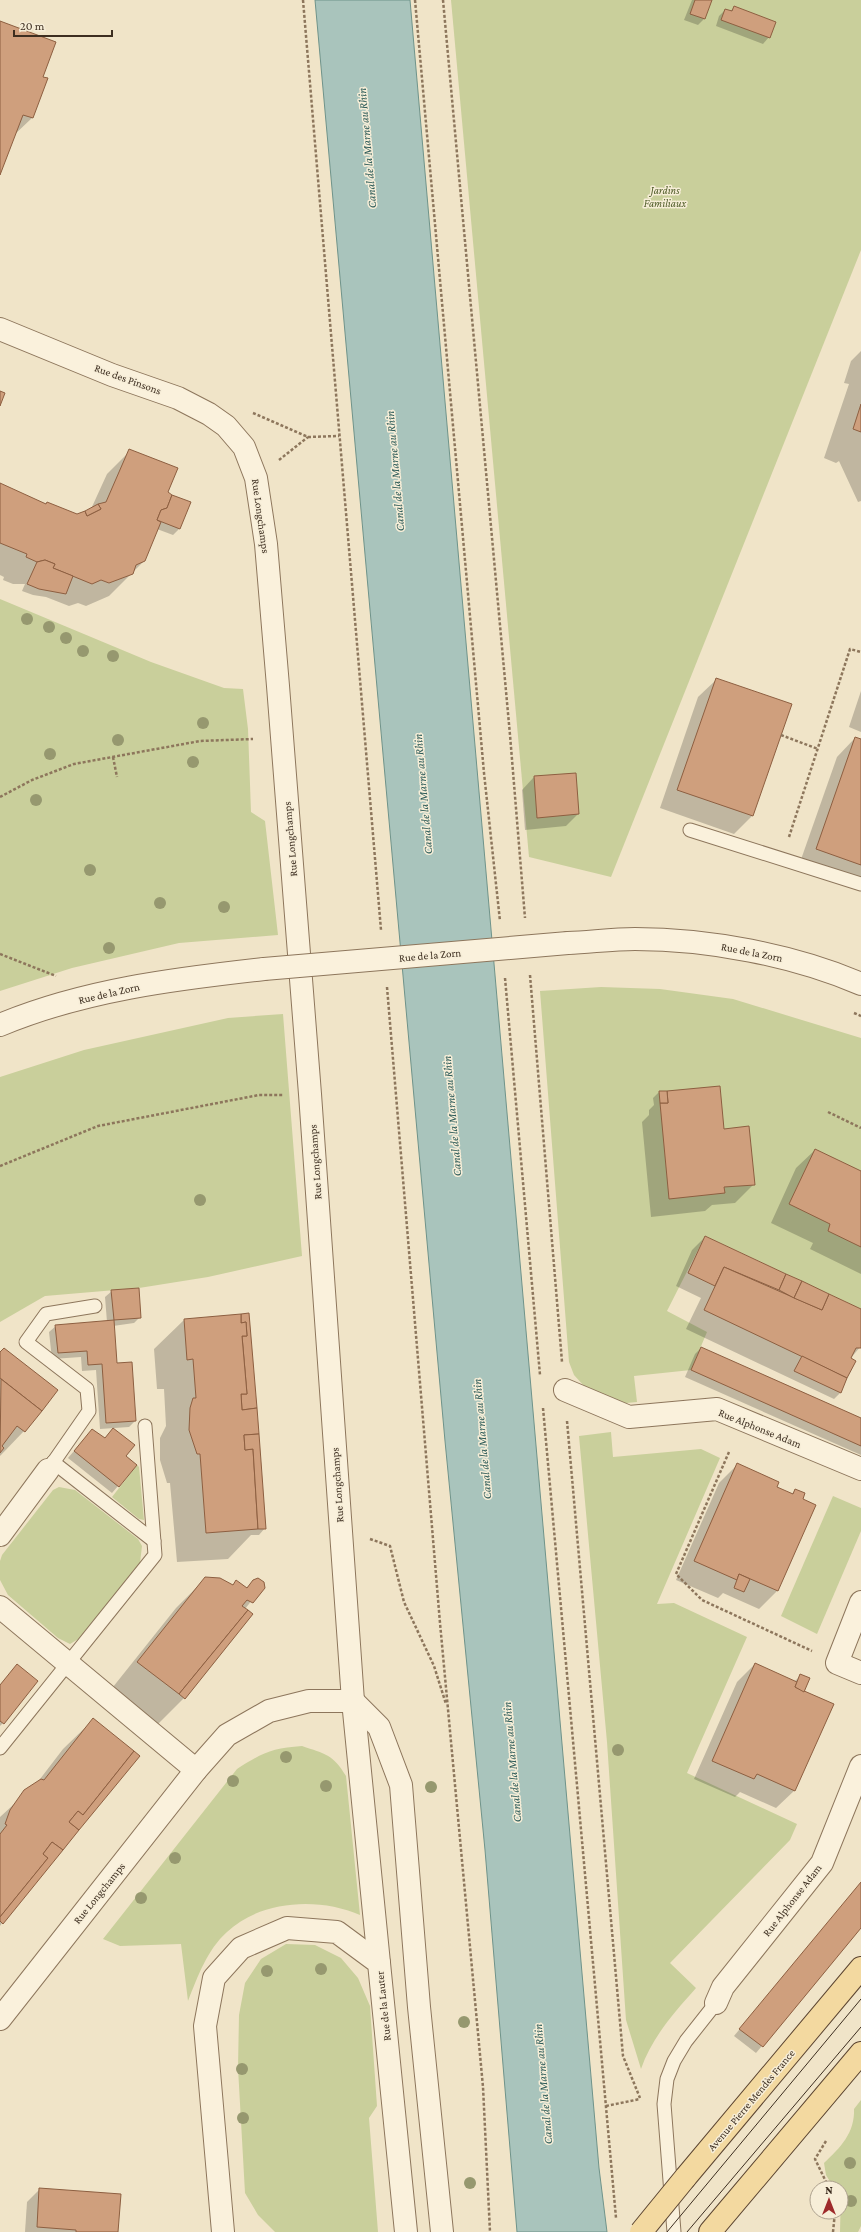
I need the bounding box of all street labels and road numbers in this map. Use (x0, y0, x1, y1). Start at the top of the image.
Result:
street label: Rue des Pinsons (93, 361, 163, 397)
street label: Rue Longchamps (249, 478, 272, 554)
street label: Rue Longchamps (281, 801, 300, 877)
street label: Rue de la Zorn (720, 940, 784, 964)
street label: Rue de la Zorn (398, 946, 462, 964)
street label: Rue de la Zorn (77, 980, 141, 1006)
street label: Rue Longchamps (306, 1124, 325, 1200)
street label: Rue Alphonse Adam (717, 1406, 803, 1451)
street label: Rue Longchamps (328, 1447, 347, 1523)
street label: Rue Longchamps (71, 1860, 128, 1927)
street label: Rue Alphonse Adam (760, 1861, 825, 1939)
street label: Rue de la Lauter (373, 1970, 393, 2042)
street label: Avenue Pierre Mendès France (705, 2047, 797, 2153)

